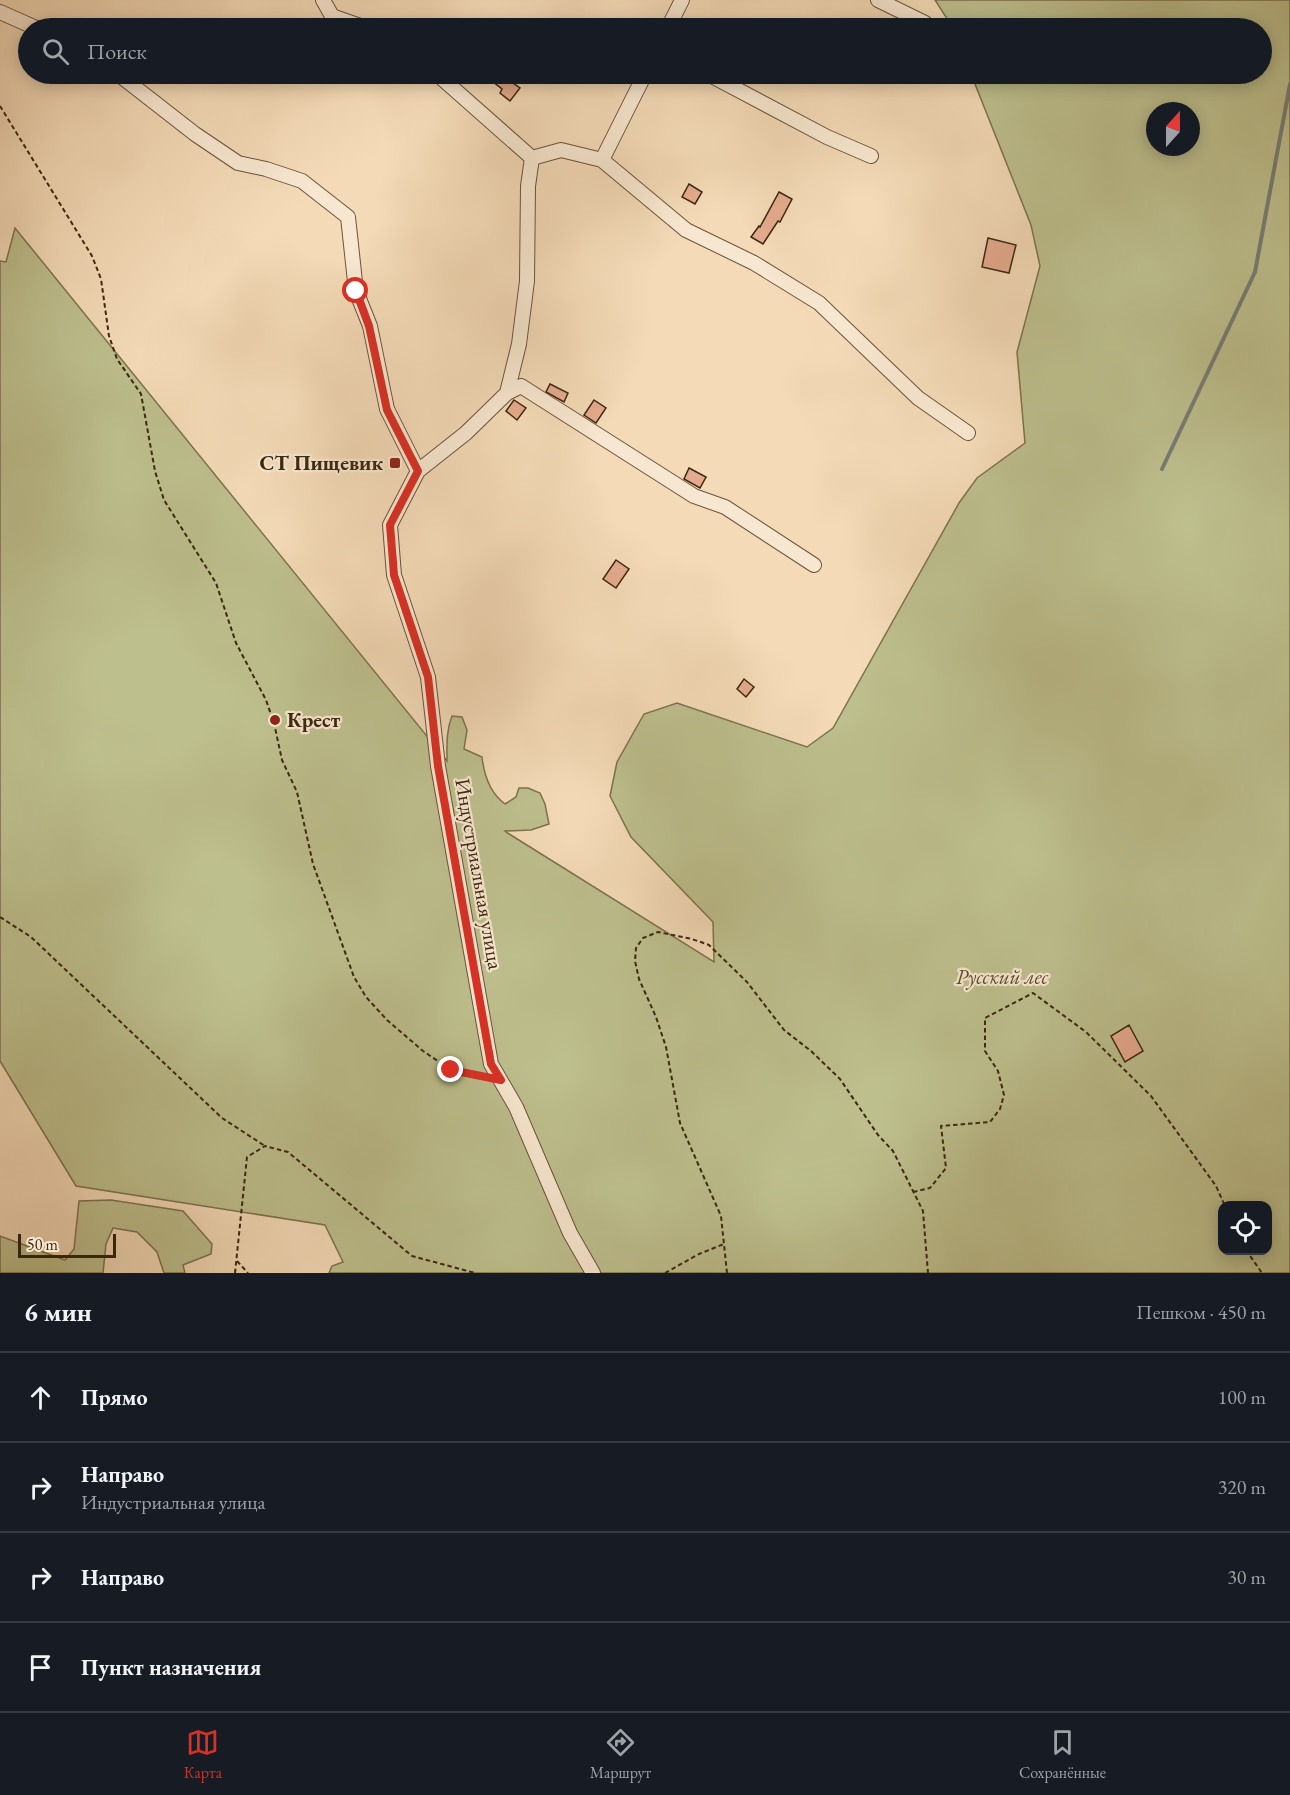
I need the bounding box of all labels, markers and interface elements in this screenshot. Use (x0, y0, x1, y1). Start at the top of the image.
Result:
search box (18, 18, 1272, 84)
icon: search (39, 35, 72, 68)
text: Поиск (87, 37, 147, 66)
north arrow (1146, 102, 1200, 156)
route start (342, 277, 368, 303)
place label: СТ Пищевик (259, 449, 383, 476)
marker: СТ Пищевик (388, 456, 402, 470)
place label: Крест (287, 706, 341, 733)
marker: Крест (268, 713, 282, 727)
street label: Индустриальная улица (449, 776, 510, 972)
park label: Русский лес (956, 963, 1049, 990)
route end (437, 1056, 463, 1082)
map controls (1218, 1201, 1272, 1255)
button: locate (1218, 1201, 1272, 1255)
scale bar (18, 1231, 116, 1258)
text: 50 m (27, 1234, 58, 1255)
text: 6 мин (24, 1295, 92, 1329)
text: Пешком · 450 m (1136, 1299, 1266, 1325)
icon: ahead (24, 1381, 57, 1414)
text: Прямо (81, 1383, 148, 1412)
text: 100 m (1218, 1384, 1266, 1410)
text: Направо (81, 1460, 164, 1489)
icon: right (24, 1471, 57, 1504)
text: 320 m (1218, 1474, 1266, 1500)
text: Индустриальная улица (81, 1489, 266, 1515)
icon: right (24, 1561, 57, 1594)
text: Направо (81, 1563, 164, 1592)
text: 30 m (1227, 1564, 1266, 1590)
icon: arrive (24, 1651, 57, 1684)
text: Пункт назначения (81, 1653, 261, 1682)
tab: Карта (184, 1726, 222, 1783)
tab: Маршрут (590, 1726, 651, 1783)
tab: Сохранённые (1019, 1726, 1106, 1783)

